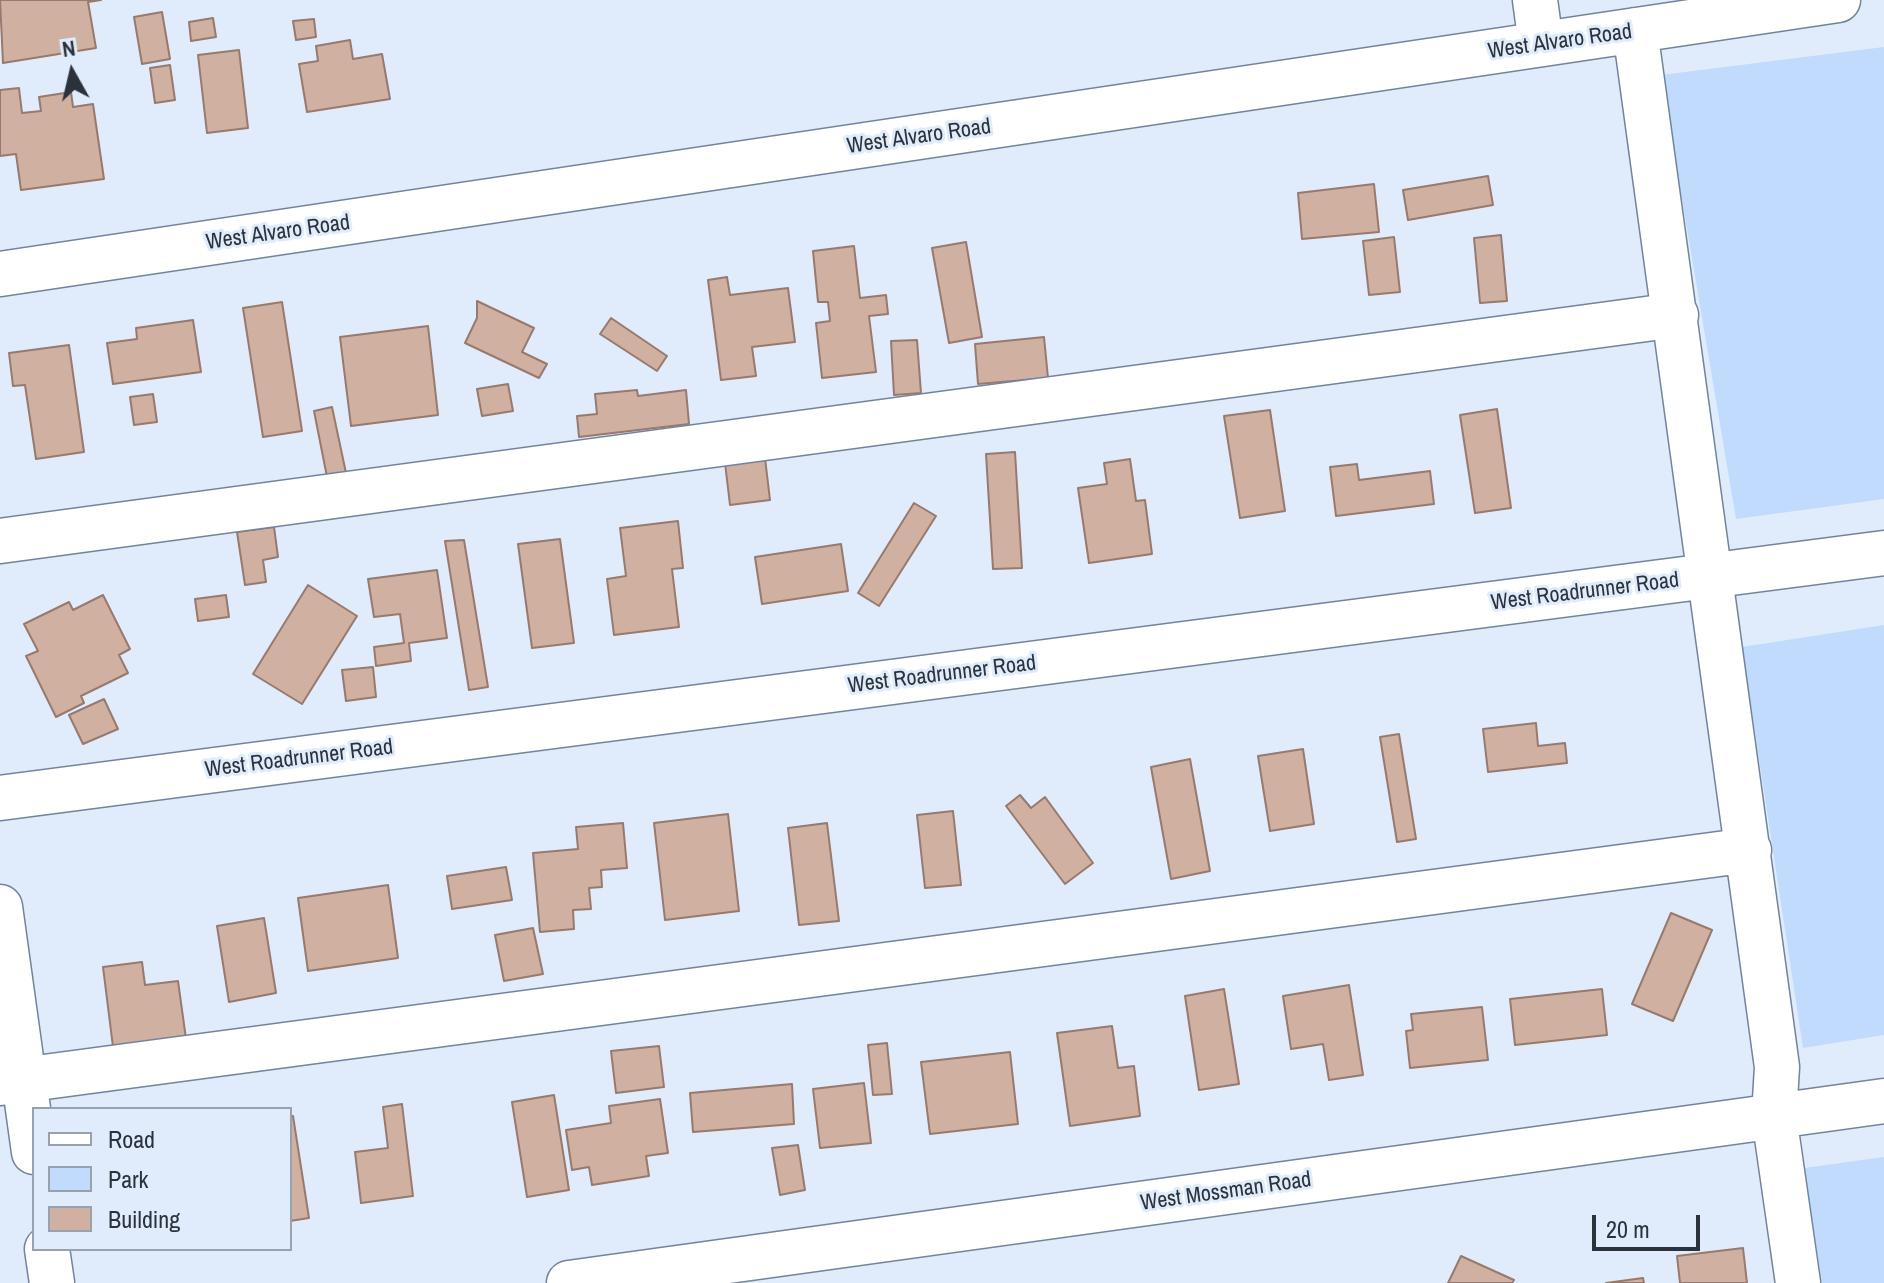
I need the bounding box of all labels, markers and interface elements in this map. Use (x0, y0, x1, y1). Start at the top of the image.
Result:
street label: West Alvaro Road (1486, 19, 1634, 65)
north arrow (32, 32, 112, 112)
text: N (60, 32, 77, 64)
street label: West Alvaro Road (845, 114, 993, 160)
street label: West Alvaro Road (204, 210, 352, 256)
street label: West Roadrunner Road (1489, 567, 1681, 617)
street label: West Roadrunner Road (846, 650, 1038, 700)
street label: West Roadrunner Road (203, 734, 395, 784)
legend (32, 1107, 292, 1251)
text: Road (108, 1123, 155, 1155)
text: Park (108, 1163, 148, 1195)
street label: West Mossman Road (1139, 1167, 1313, 1217)
scale bar (1596, 1199, 1704, 1249)
text: Building (108, 1203, 180, 1235)
text: 20 m (1606, 1213, 1650, 1245)

